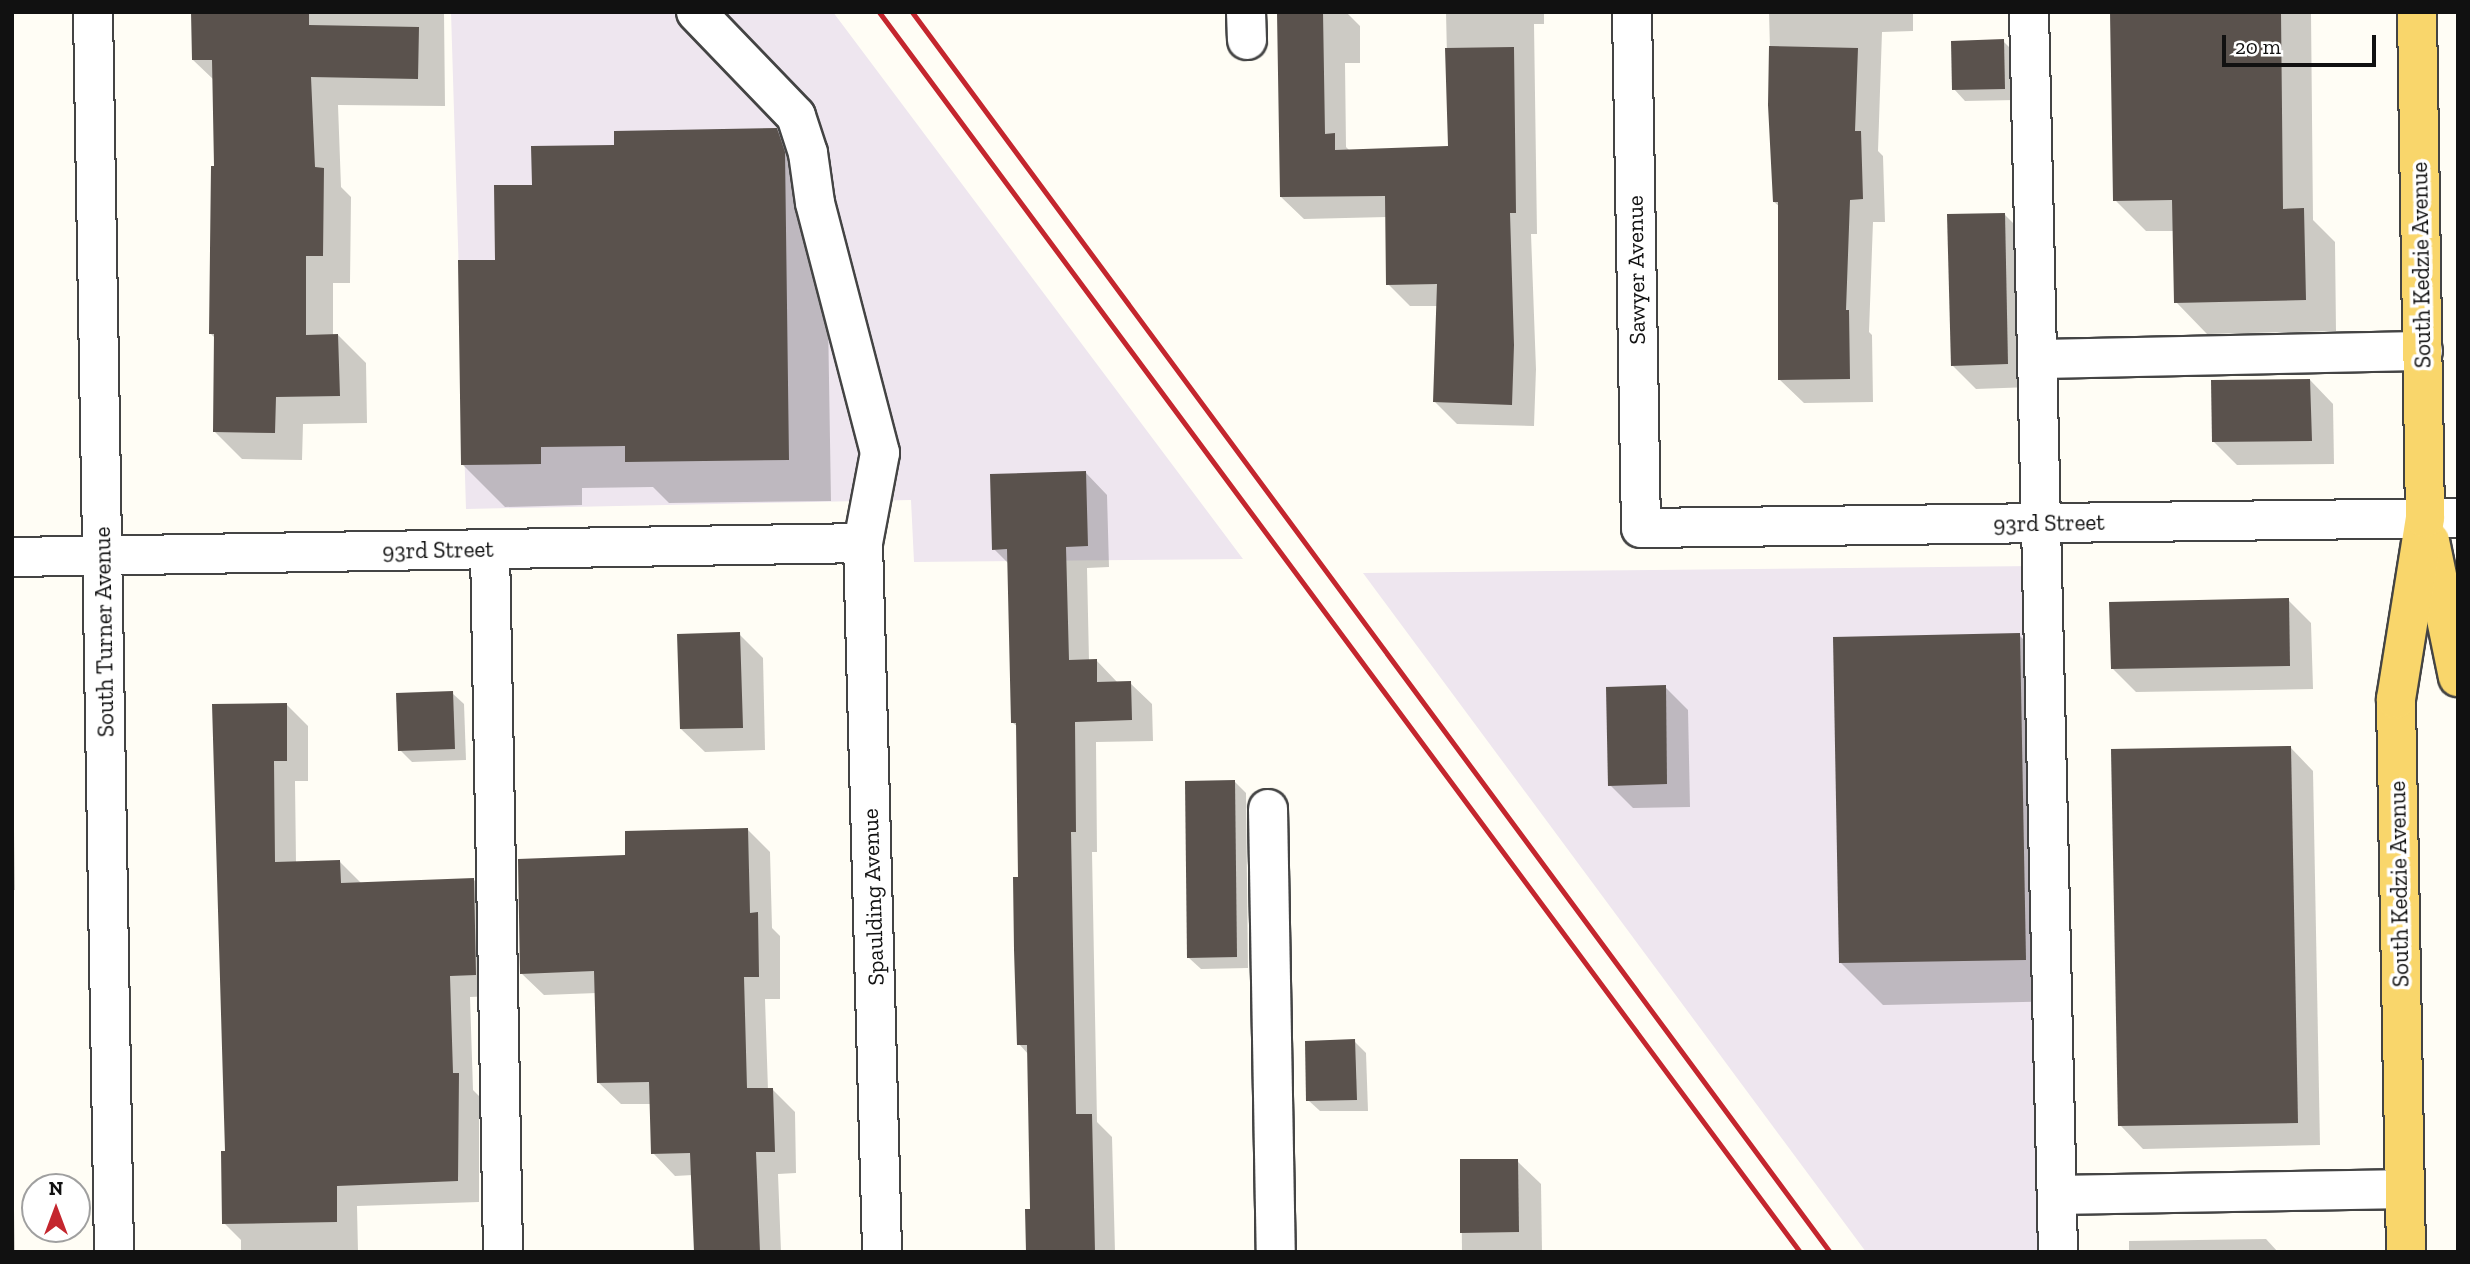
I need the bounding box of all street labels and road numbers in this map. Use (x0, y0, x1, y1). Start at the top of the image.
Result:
street label: South Kedzie Avenue (2405, 161, 2437, 369)
street label: Sawyer Avenue (1621, 194, 1651, 346)
street label: 93rd Street (1993, 508, 2105, 538)
street label: South Turner Avenue (88, 526, 120, 738)
street label: 93rd Street (382, 535, 494, 565)
street label: South Kedzie Avenue (2383, 780, 2415, 988)
street label: Spaulding Avenue (856, 808, 890, 986)

